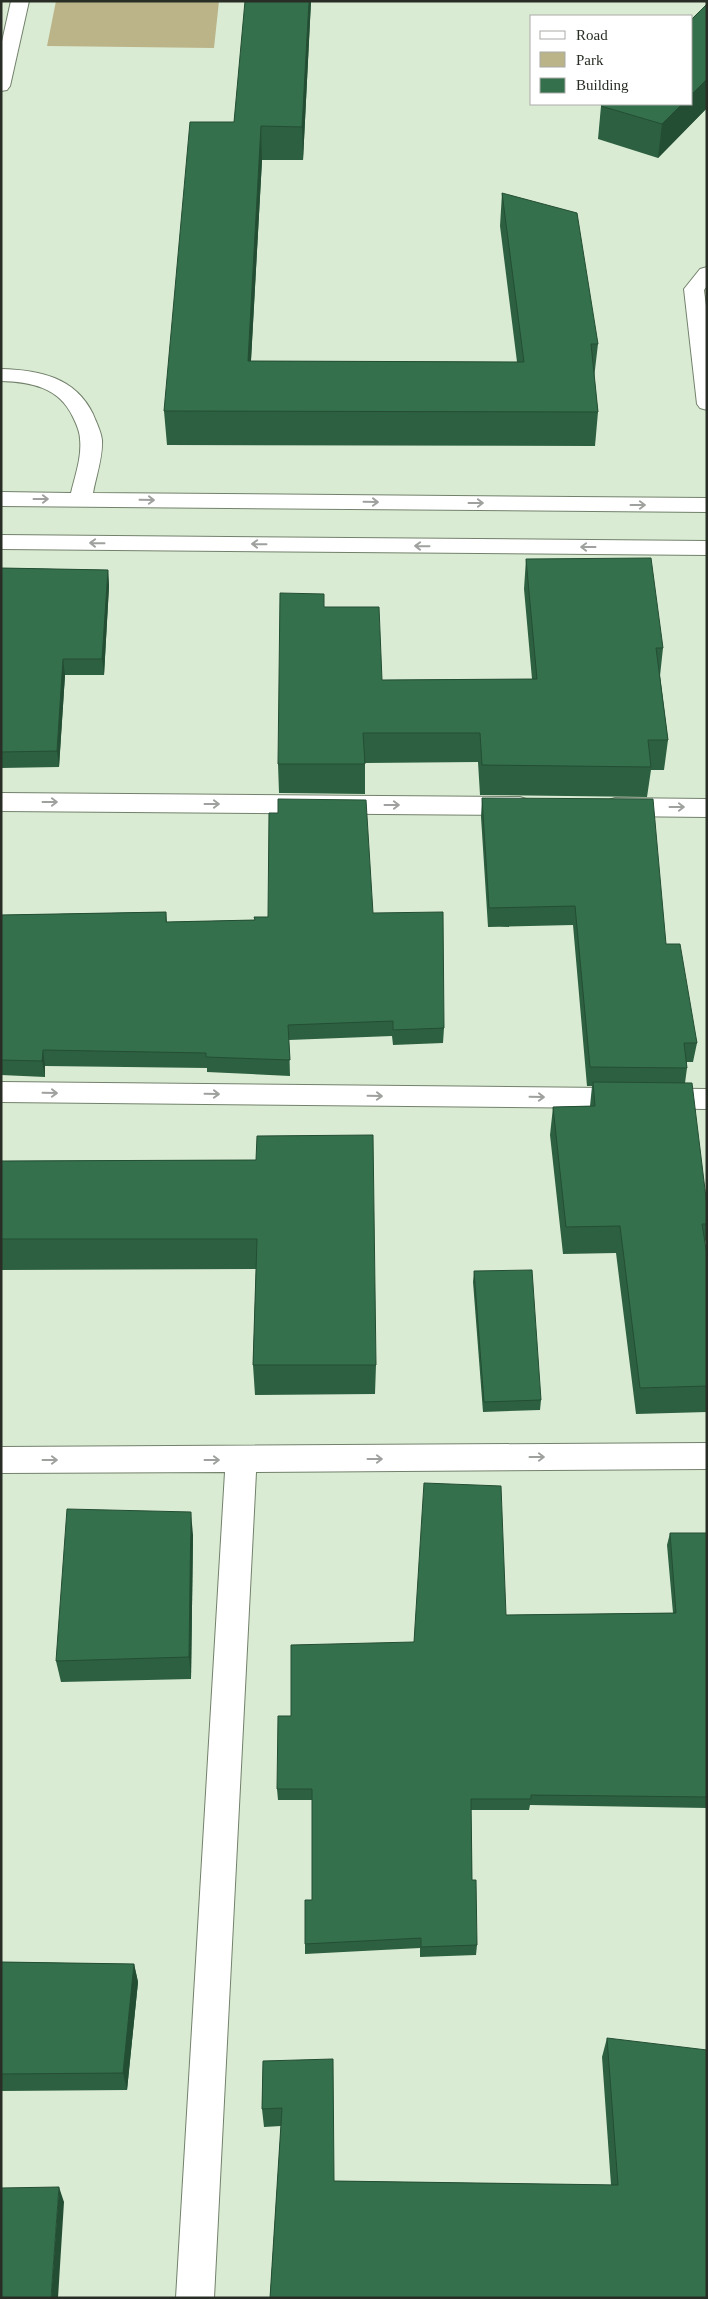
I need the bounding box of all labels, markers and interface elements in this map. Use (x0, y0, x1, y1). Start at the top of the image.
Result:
legend (530, 15, 693, 105)
text: Road (576, 27, 608, 43)
text: Park (576, 52, 604, 68)
text: Building (576, 77, 629, 93)
one-way arrow (32, 494, 49, 504)
one-way arrow (139, 495, 155, 505)
one-way arrow (362, 497, 379, 507)
one-way arrow (468, 498, 484, 508)
one-way arrow (630, 500, 646, 510)
one-way arrow (89, 538, 105, 548)
one-way arrow (251, 539, 268, 549)
one-way arrow (414, 541, 430, 551)
one-way arrow (580, 542, 596, 552)
one-way arrow (42, 797, 58, 807)
one-way arrow (204, 799, 220, 809)
one-way arrow (384, 800, 400, 810)
one-way arrow (669, 802, 685, 812)
one-way arrow (42, 1088, 58, 1098)
one-way arrow (204, 1089, 220, 1099)
one-way arrow (366, 1091, 383, 1101)
one-way arrow (529, 1093, 545, 1102)
one-way arrow (529, 1453, 545, 1462)
one-way arrow (366, 1454, 383, 1464)
one-way arrow (42, 1455, 58, 1465)
one-way arrow (204, 1455, 220, 1465)

